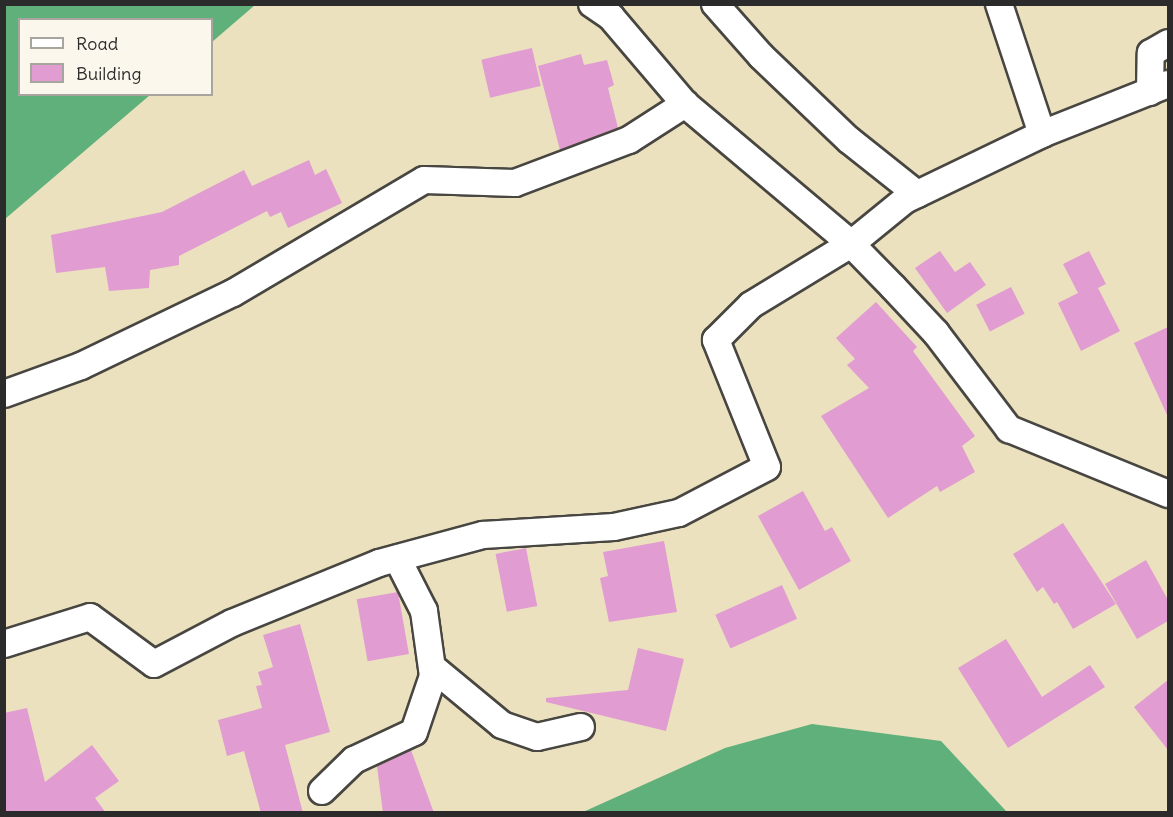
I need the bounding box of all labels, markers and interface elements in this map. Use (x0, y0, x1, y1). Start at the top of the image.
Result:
legend (18, 18, 213, 96)
text: Road (76, 32, 118, 55)
text: Building (76, 62, 141, 85)

